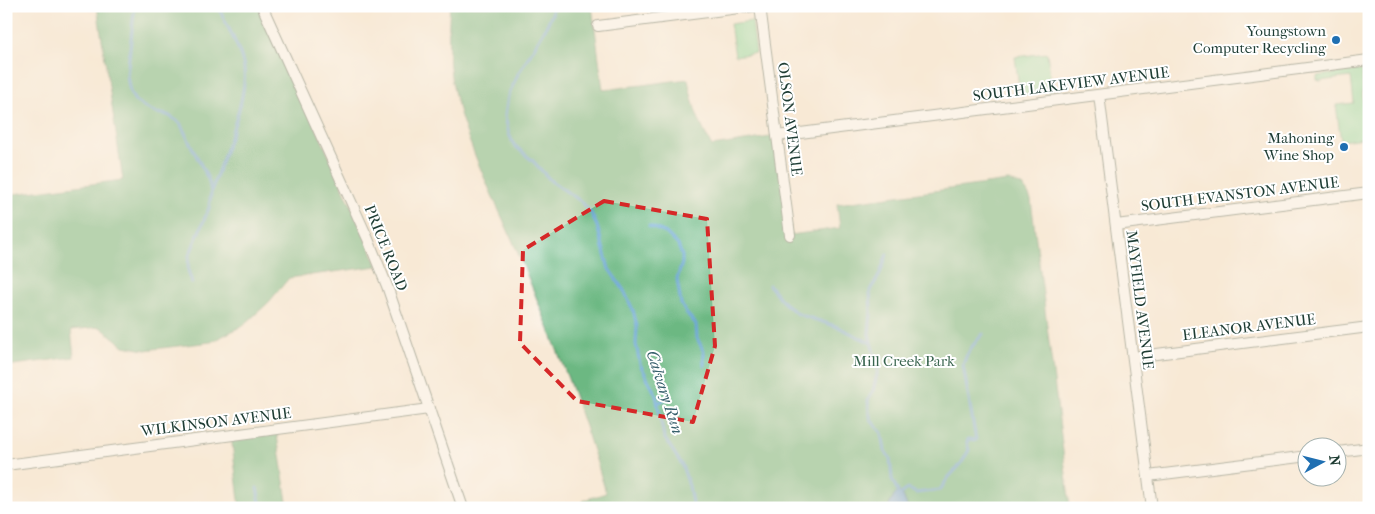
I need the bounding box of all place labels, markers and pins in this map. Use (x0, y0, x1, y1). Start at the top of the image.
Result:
place label: Youngstown Computer Recycling (1193, 22, 1327, 57)
marker: Youngstown Computer Recycling (1330, 34, 1342, 46)
place label: Mahoning Wine Shop (1263, 129, 1335, 164)
marker: Mahoning Wine Shop (1338, 141, 1350, 153)

